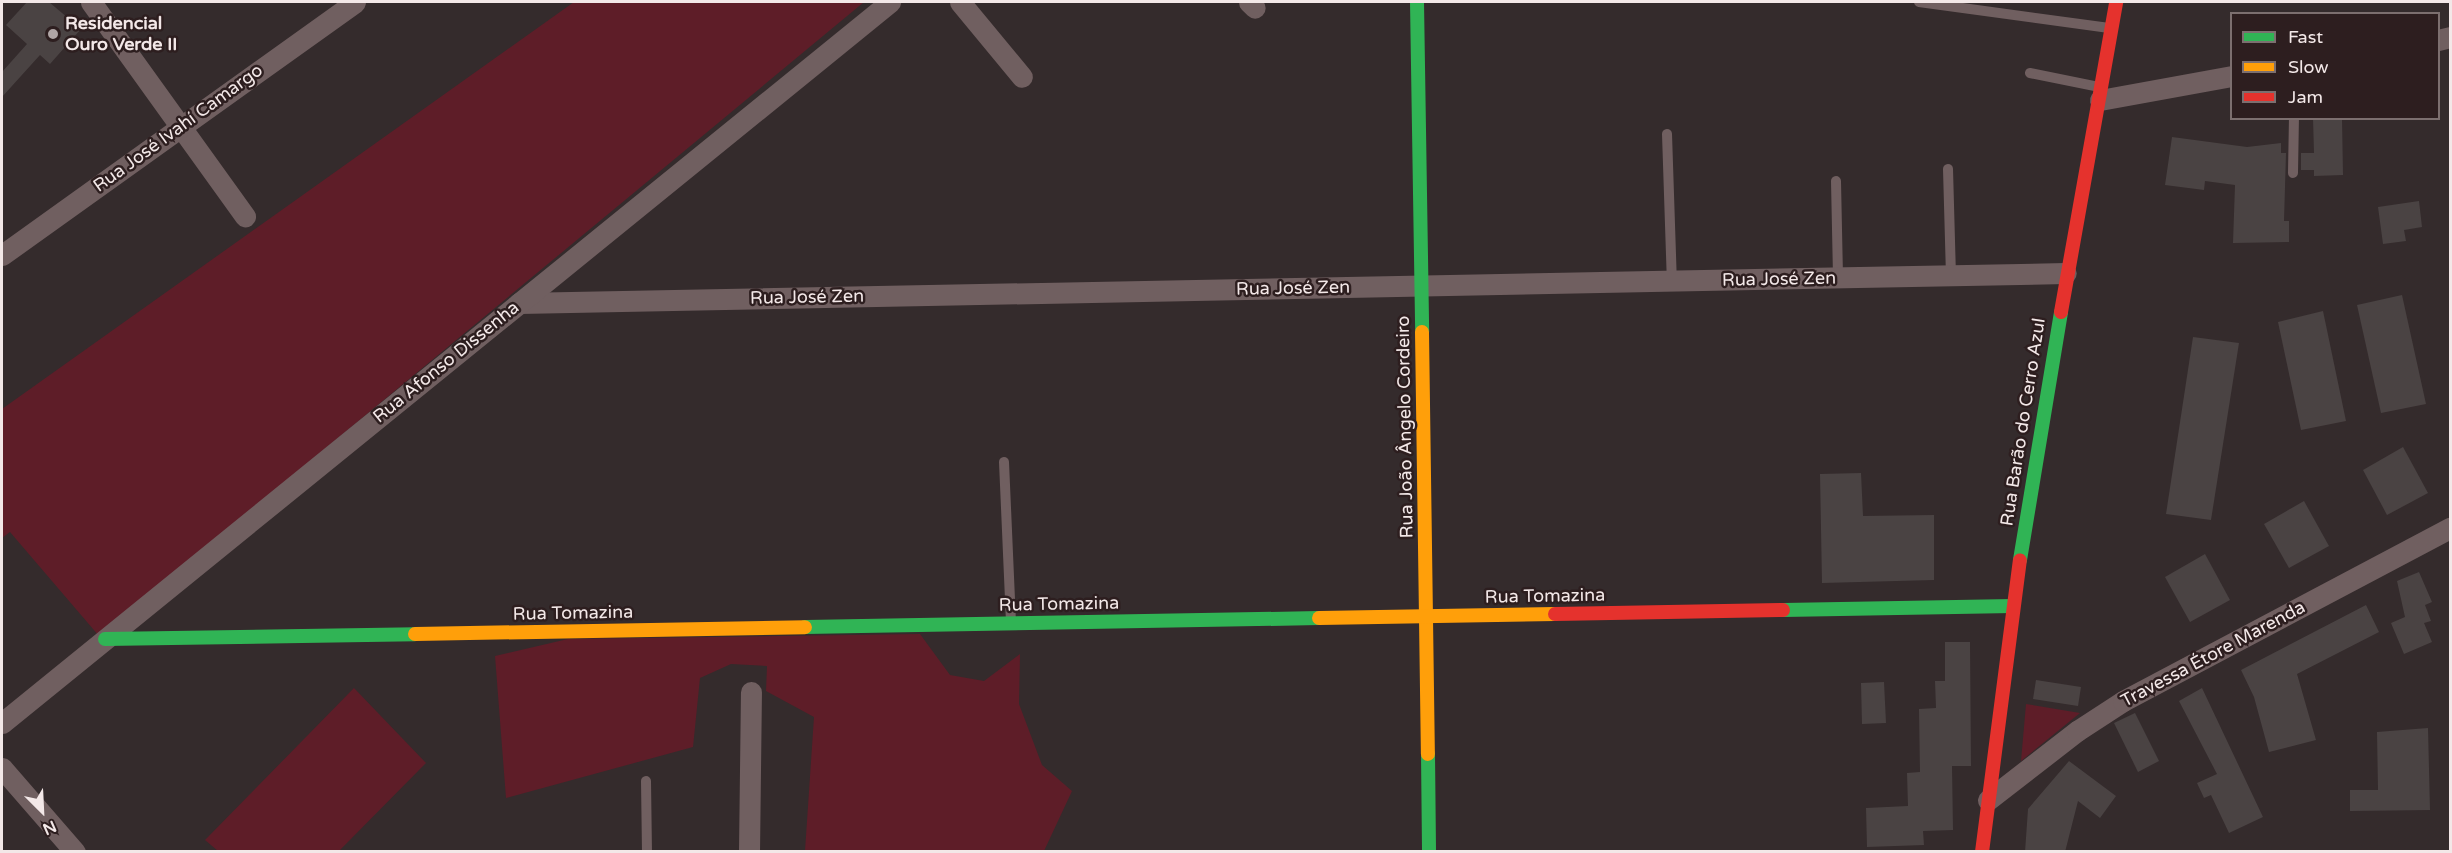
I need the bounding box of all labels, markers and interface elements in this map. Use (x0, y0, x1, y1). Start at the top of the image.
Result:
legend (2230, 12, 2440, 120)
place label: Residencial Ouro Verde II (65, 13, 177, 56)
text: Fast (2288, 26, 2323, 48)
marker: Residencial Ouro Verde II (46, 27, 60, 41)
text: Slow (2288, 56, 2329, 78)
street label: Rua José Ivahí Camargo (89, 59, 267, 197)
text: Jam (2288, 86, 2323, 108)
street label: Rua José Zen (1722, 267, 1836, 291)
street label: Rua José Zen (1236, 276, 1350, 300)
street label: Rua José Zen (750, 285, 864, 309)
street label: Rua Afonso Dissenha (369, 297, 523, 427)
street label: Rua João Ângelo Cordeiro (1392, 315, 1418, 539)
street label: Rua Barão do Cerro Azul (1996, 317, 2050, 527)
street label: Rua Tomazina (1485, 584, 1605, 608)
street label: Rua Tomazina (999, 592, 1119, 616)
street label: Travessa Étore Marenda (2117, 596, 2309, 712)
street label: Rua Tomazina (513, 601, 633, 625)
north arrow (12, 781, 72, 841)
text: N (39, 816, 59, 839)

